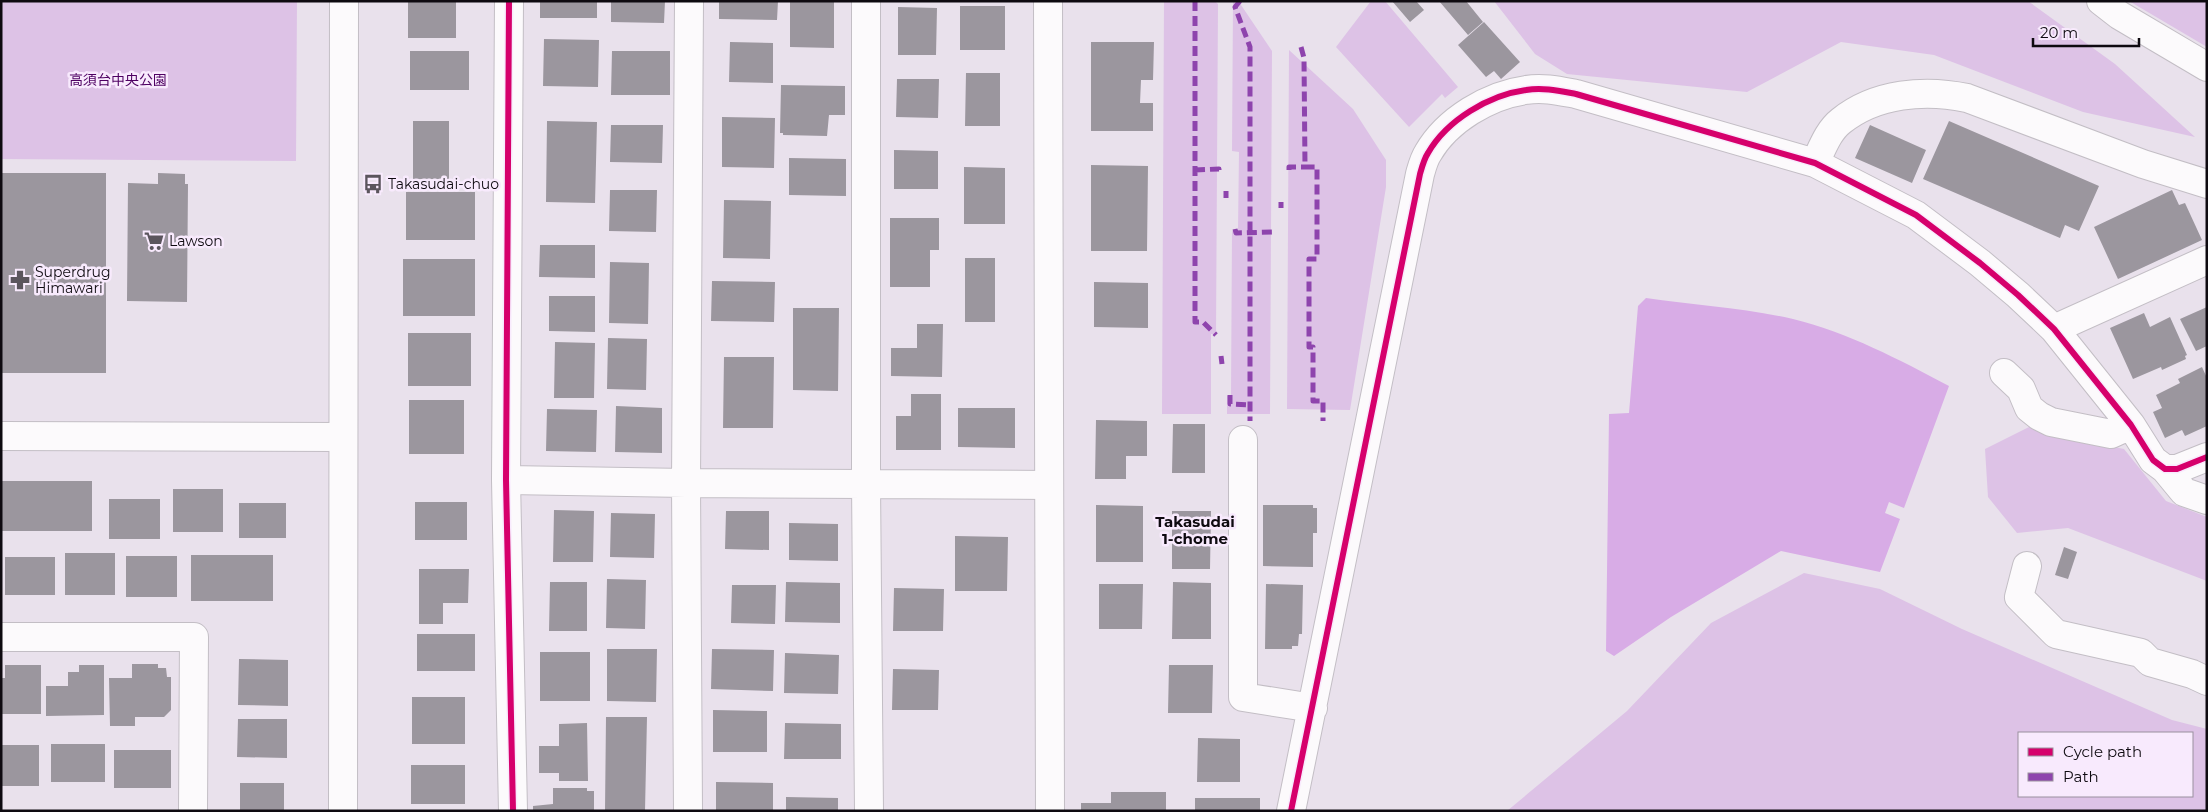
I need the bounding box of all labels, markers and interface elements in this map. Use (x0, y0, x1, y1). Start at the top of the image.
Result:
scale bar (2033, 15, 2139, 47)
text: 20 m (2040, 23, 2078, 42)
park label: 高須台中央公園 (69, 71, 167, 89)
bus stop icon: Takasudai-chuo (362, 173, 384, 195)
place label: Takasudai-chuo (388, 175, 499, 193)
supermarket icon: Lawson (143, 230, 165, 252)
place label: Lawson (169, 232, 223, 250)
place label: Superdrug Himawari (35, 263, 111, 297)
pharmacy icon: Superdrug Himawari (9, 269, 31, 291)
district label: Takasudai 1-chome (1155, 512, 1235, 548)
legend (2018, 732, 2193, 797)
text: Cycle path (2063, 742, 2142, 761)
text: Path (2063, 767, 2099, 786)

